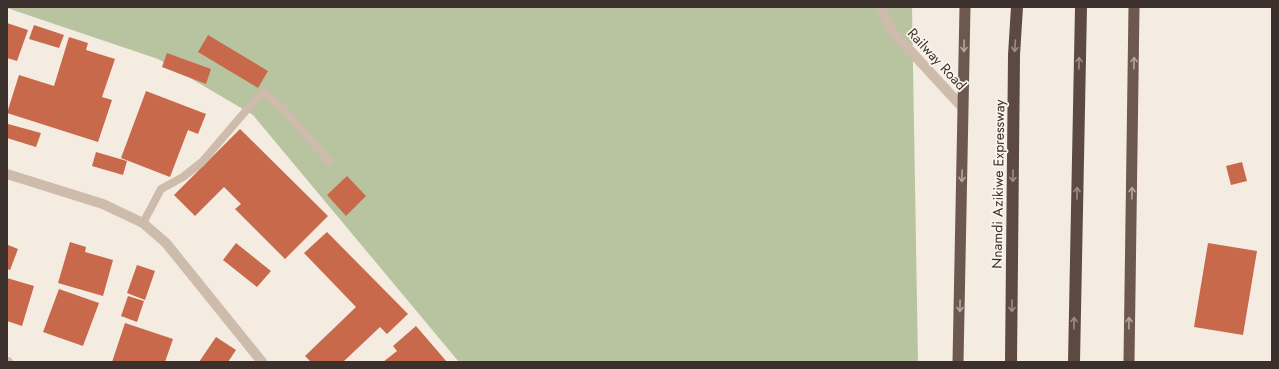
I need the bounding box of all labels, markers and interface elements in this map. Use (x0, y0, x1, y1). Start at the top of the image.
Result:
street label: Railway Road (903, 24, 971, 94)
one-way arrow (960, 39, 968, 52)
one-way arrow (1011, 39, 1018, 52)
one-way arrow (1075, 57, 1083, 70)
one-way arrow (1130, 57, 1137, 70)
street label: Nnamdi Azikiwe Expressway (987, 98, 1009, 269)
one-way arrow (958, 169, 966, 182)
one-way arrow (1009, 169, 1017, 182)
one-way arrow (1073, 187, 1080, 200)
one-way arrow (1128, 187, 1135, 200)
one-way arrow (956, 299, 963, 312)
one-way arrow (1008, 299, 1016, 312)
one-way arrow (1070, 317, 1078, 330)
one-way arrow (1126, 317, 1133, 330)

